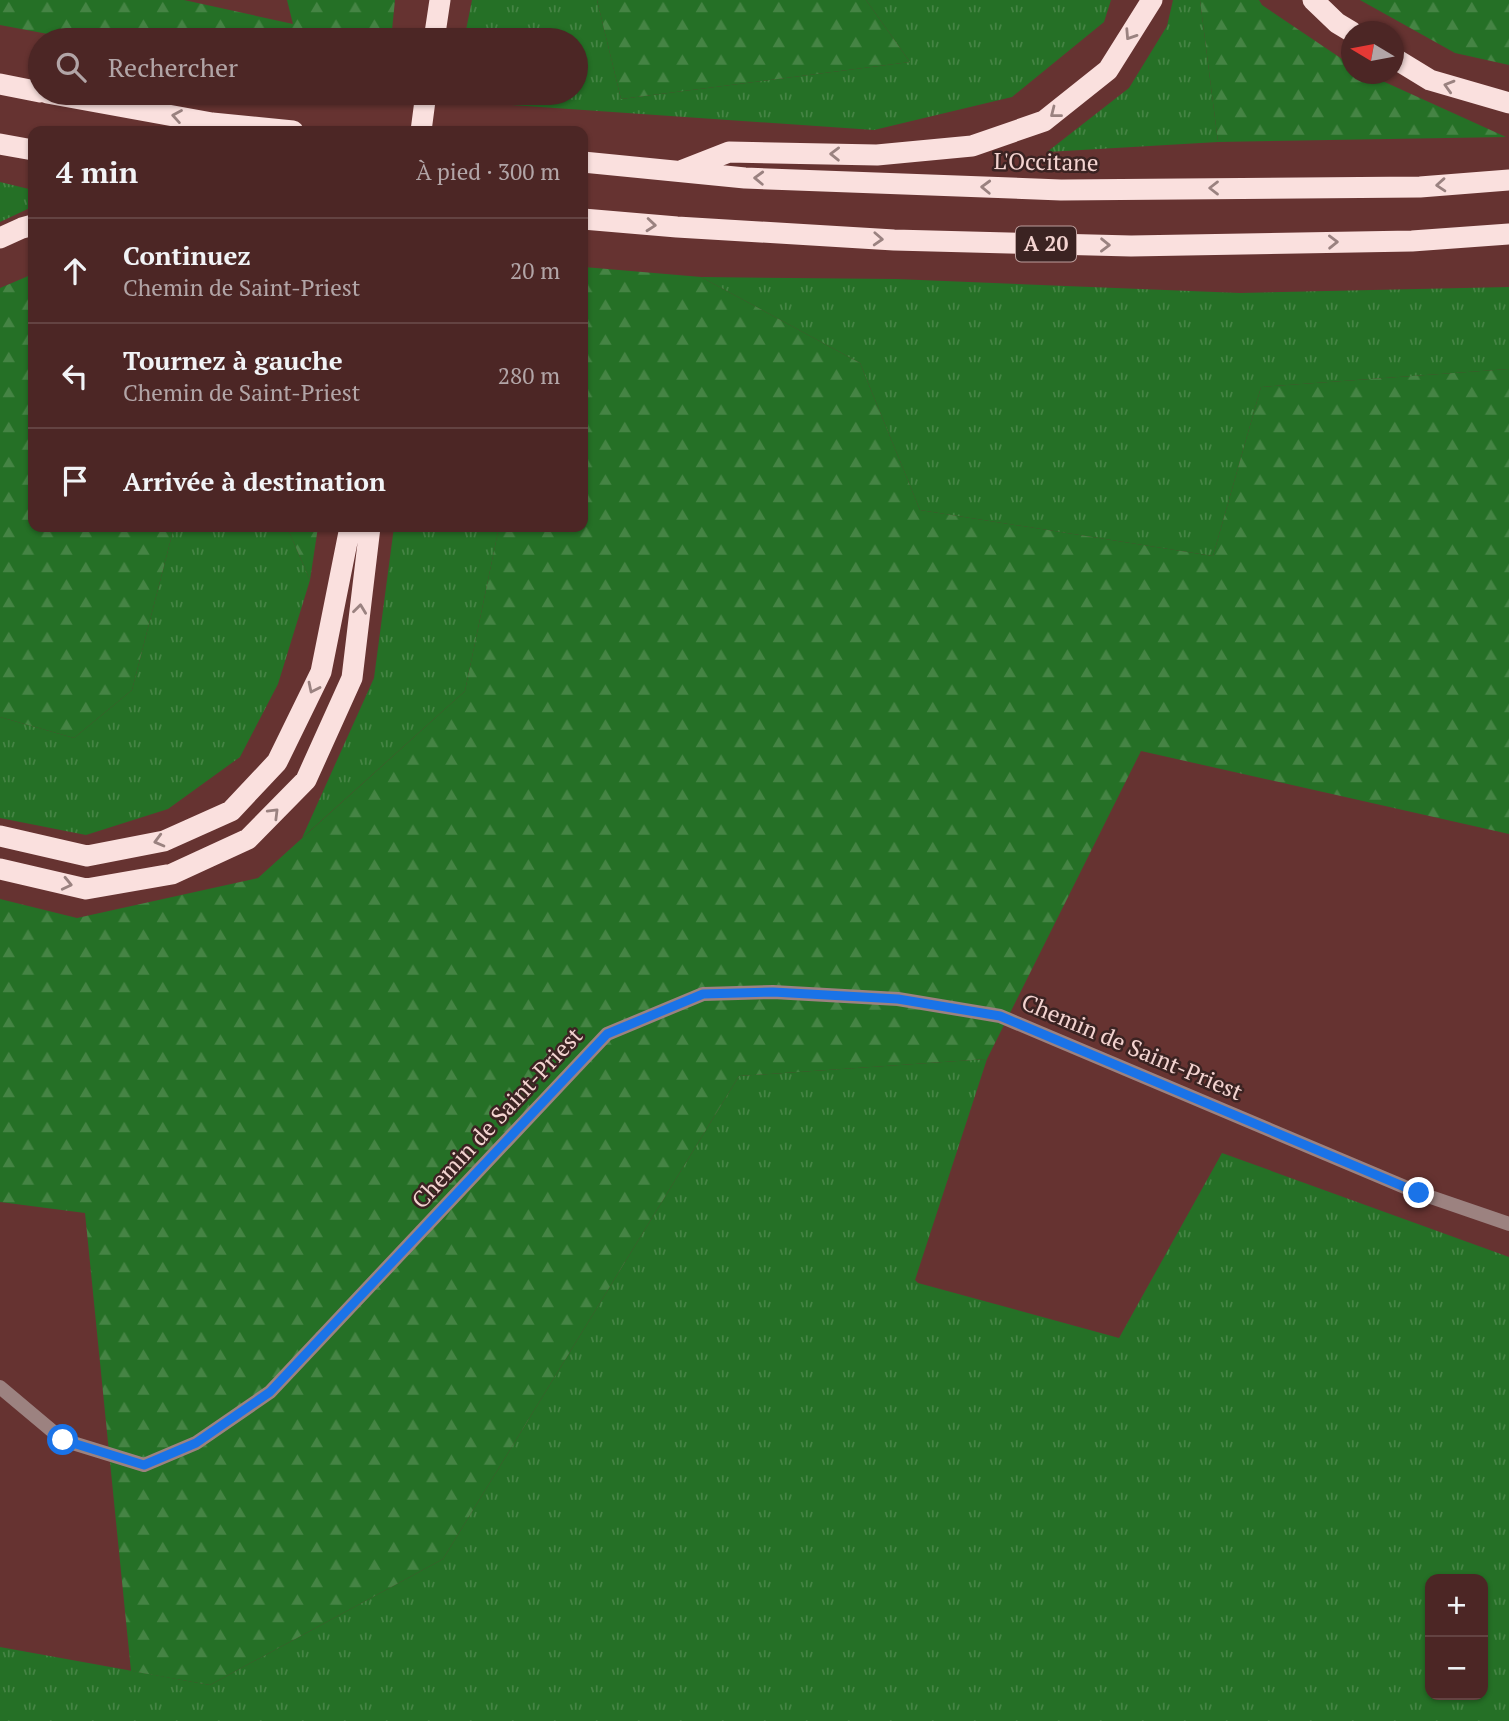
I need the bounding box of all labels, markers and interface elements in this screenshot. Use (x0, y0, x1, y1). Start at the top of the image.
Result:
north arrow (1341, 21, 1404, 84)
search box (28, 28, 588, 105)
one-way arrow (1126, 28, 1139, 41)
icon: search (52, 48, 90, 86)
text: Rechercher (108, 50, 238, 84)
one-way arrow (1443, 79, 1455, 94)
one-way arrow (1050, 104, 1062, 117)
one-way arrow (171, 109, 183, 124)
street label: L'Occitane (993, 145, 1099, 178)
one-way arrow (829, 147, 840, 162)
text: 4 min (56, 152, 138, 192)
text: À pied · 300 m (416, 156, 560, 187)
one-way arrow (753, 171, 764, 186)
one-way arrow (1435, 177, 1446, 192)
one-way arrow (980, 179, 991, 194)
one-way arrow (1208, 180, 1218, 196)
one-way arrow (646, 217, 657, 232)
road number: A 20 (1016, 226, 1076, 262)
one-way arrow (873, 231, 884, 246)
one-way arrow (1328, 234, 1338, 250)
one-way arrow (1100, 237, 1111, 253)
text: Continuez (123, 238, 251, 272)
icon: ahead (56, 252, 94, 290)
text: 20 m (510, 255, 560, 286)
text: Chemin de Saint-Priest (123, 272, 360, 303)
text: Tournez à gauche (123, 343, 343, 377)
icon: left (56, 357, 94, 395)
text: 280 m (498, 360, 560, 391)
text: Chemin de Saint-Priest (123, 377, 360, 408)
icon: arrive (56, 462, 94, 500)
text: Arrivée à destination (123, 464, 386, 498)
one-way arrow (353, 603, 368, 615)
one-way arrow (308, 681, 322, 693)
one-way arrow (265, 808, 278, 821)
one-way arrow (153, 833, 165, 847)
one-way arrow (60, 876, 72, 891)
street label: Chemin de Saint-Priest (1017, 986, 1248, 1107)
street label: Chemin de Saint-Priest (404, 1020, 589, 1215)
route end (1403, 1177, 1434, 1208)
route start (47, 1424, 78, 1455)
map controls (1425, 1574, 1488, 1700)
button: + (1425, 1574, 1488, 1637)
button: − (1425, 1637, 1488, 1700)

